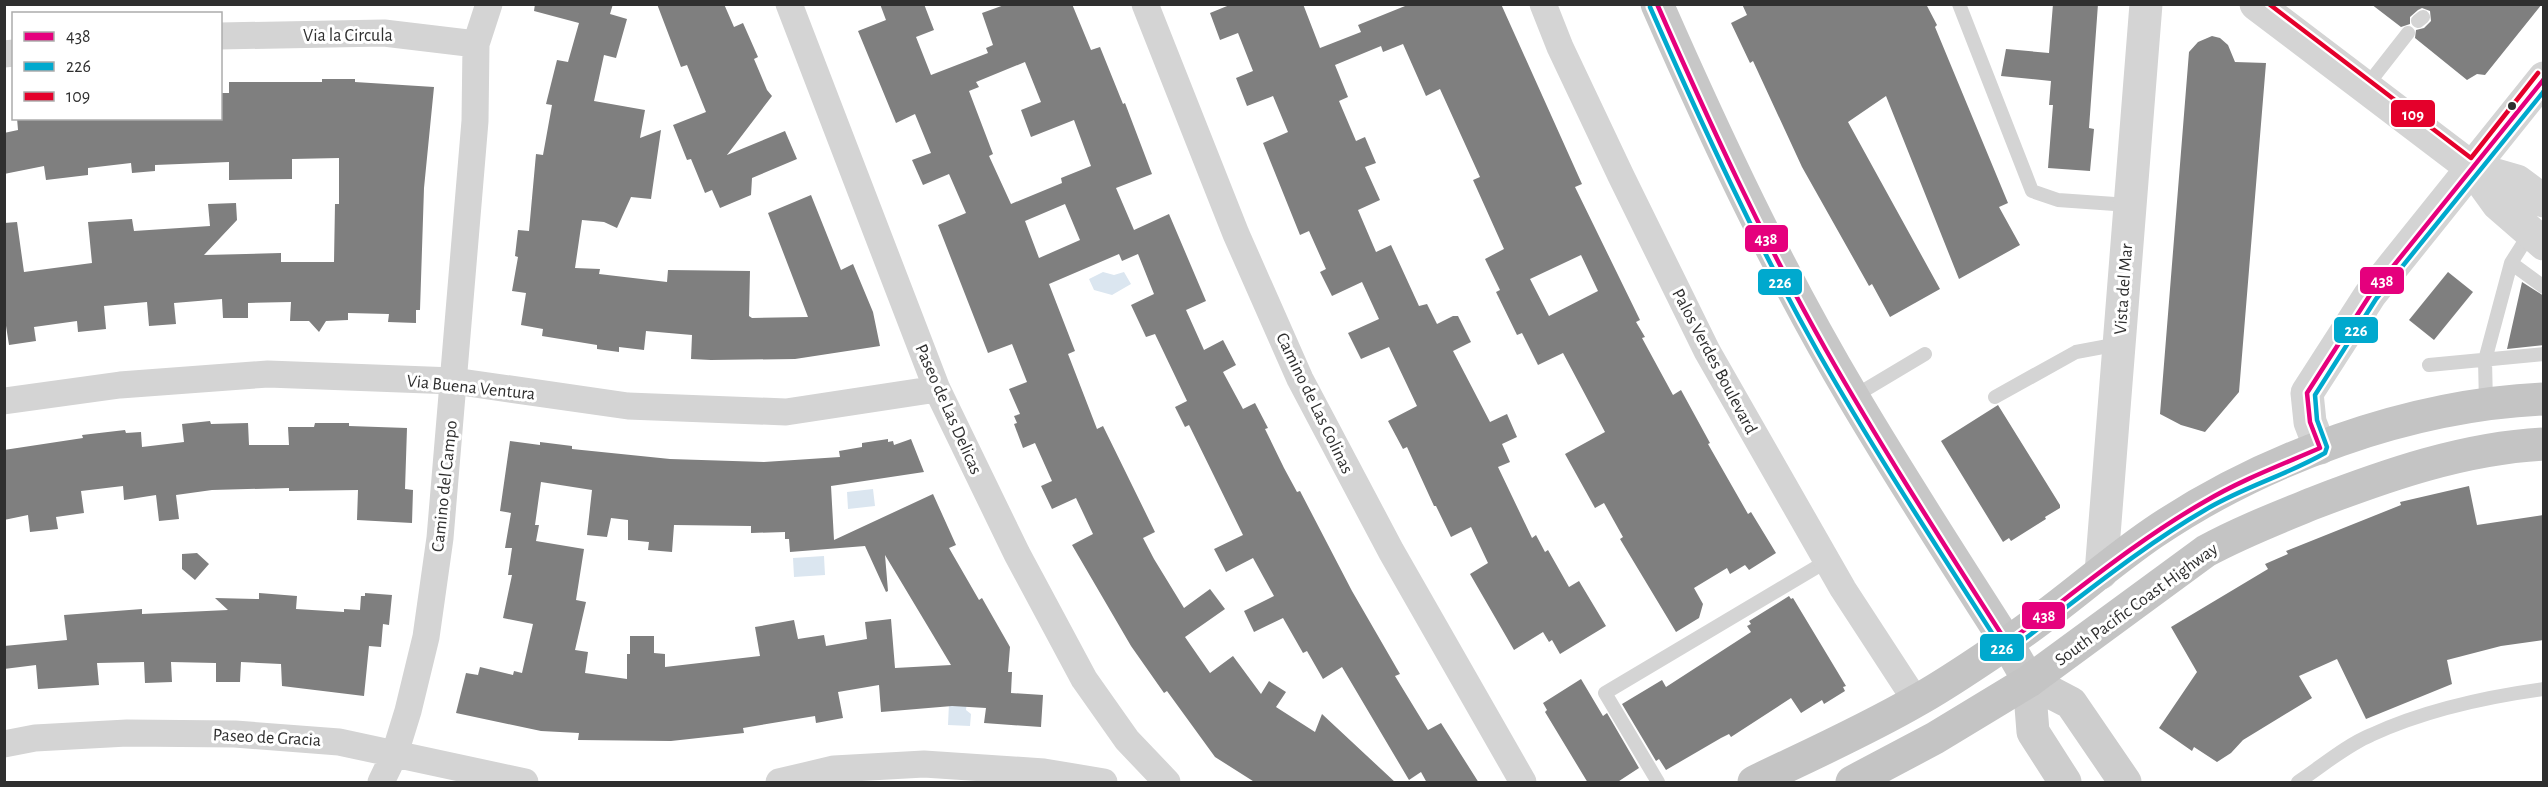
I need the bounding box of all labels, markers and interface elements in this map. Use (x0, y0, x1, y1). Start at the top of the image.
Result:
legend (12, 12, 222, 120)
street label: Via la Circula (303, 27, 393, 45)
text: 438 (66, 28, 91, 46)
text: 226 (66, 58, 91, 76)
text: 109 (66, 88, 90, 106)
line badge: 109 (2390, 99, 2436, 128)
unlabelled marker (2506, 100, 2518, 112)
text: 109 (2402, 107, 2424, 123)
line badge: 438 (1744, 224, 1789, 253)
text: 438 (1755, 231, 1778, 247)
street label: Vista del Mar (2112, 243, 2136, 335)
line badge: 438 (2359, 266, 2405, 295)
line badge: 226 (1757, 268, 1803, 296)
text: 438 (2371, 273, 2394, 289)
text: 226 (1769, 275, 1792, 291)
street label: Palos Verdes Boulevard (1668, 286, 1760, 437)
line badge: 226 (2333, 316, 2379, 344)
text: 226 (2345, 323, 2368, 339)
street label: Camino de Las Colinas (1272, 330, 1356, 477)
street label: Paseo de Las Delicas (911, 342, 985, 477)
street label: Via Buena Ventura (406, 372, 536, 404)
street label: Camino del Campo (429, 419, 461, 553)
street label: South Pacific Coast Highway (2052, 540, 2221, 670)
line badge: 438 (2021, 601, 2066, 630)
text: 438 (2033, 608, 2056, 624)
line badge: 226 (1979, 633, 2025, 662)
text: 226 (1991, 641, 2014, 657)
street label: Paseo de Gracia (212, 726, 322, 750)

